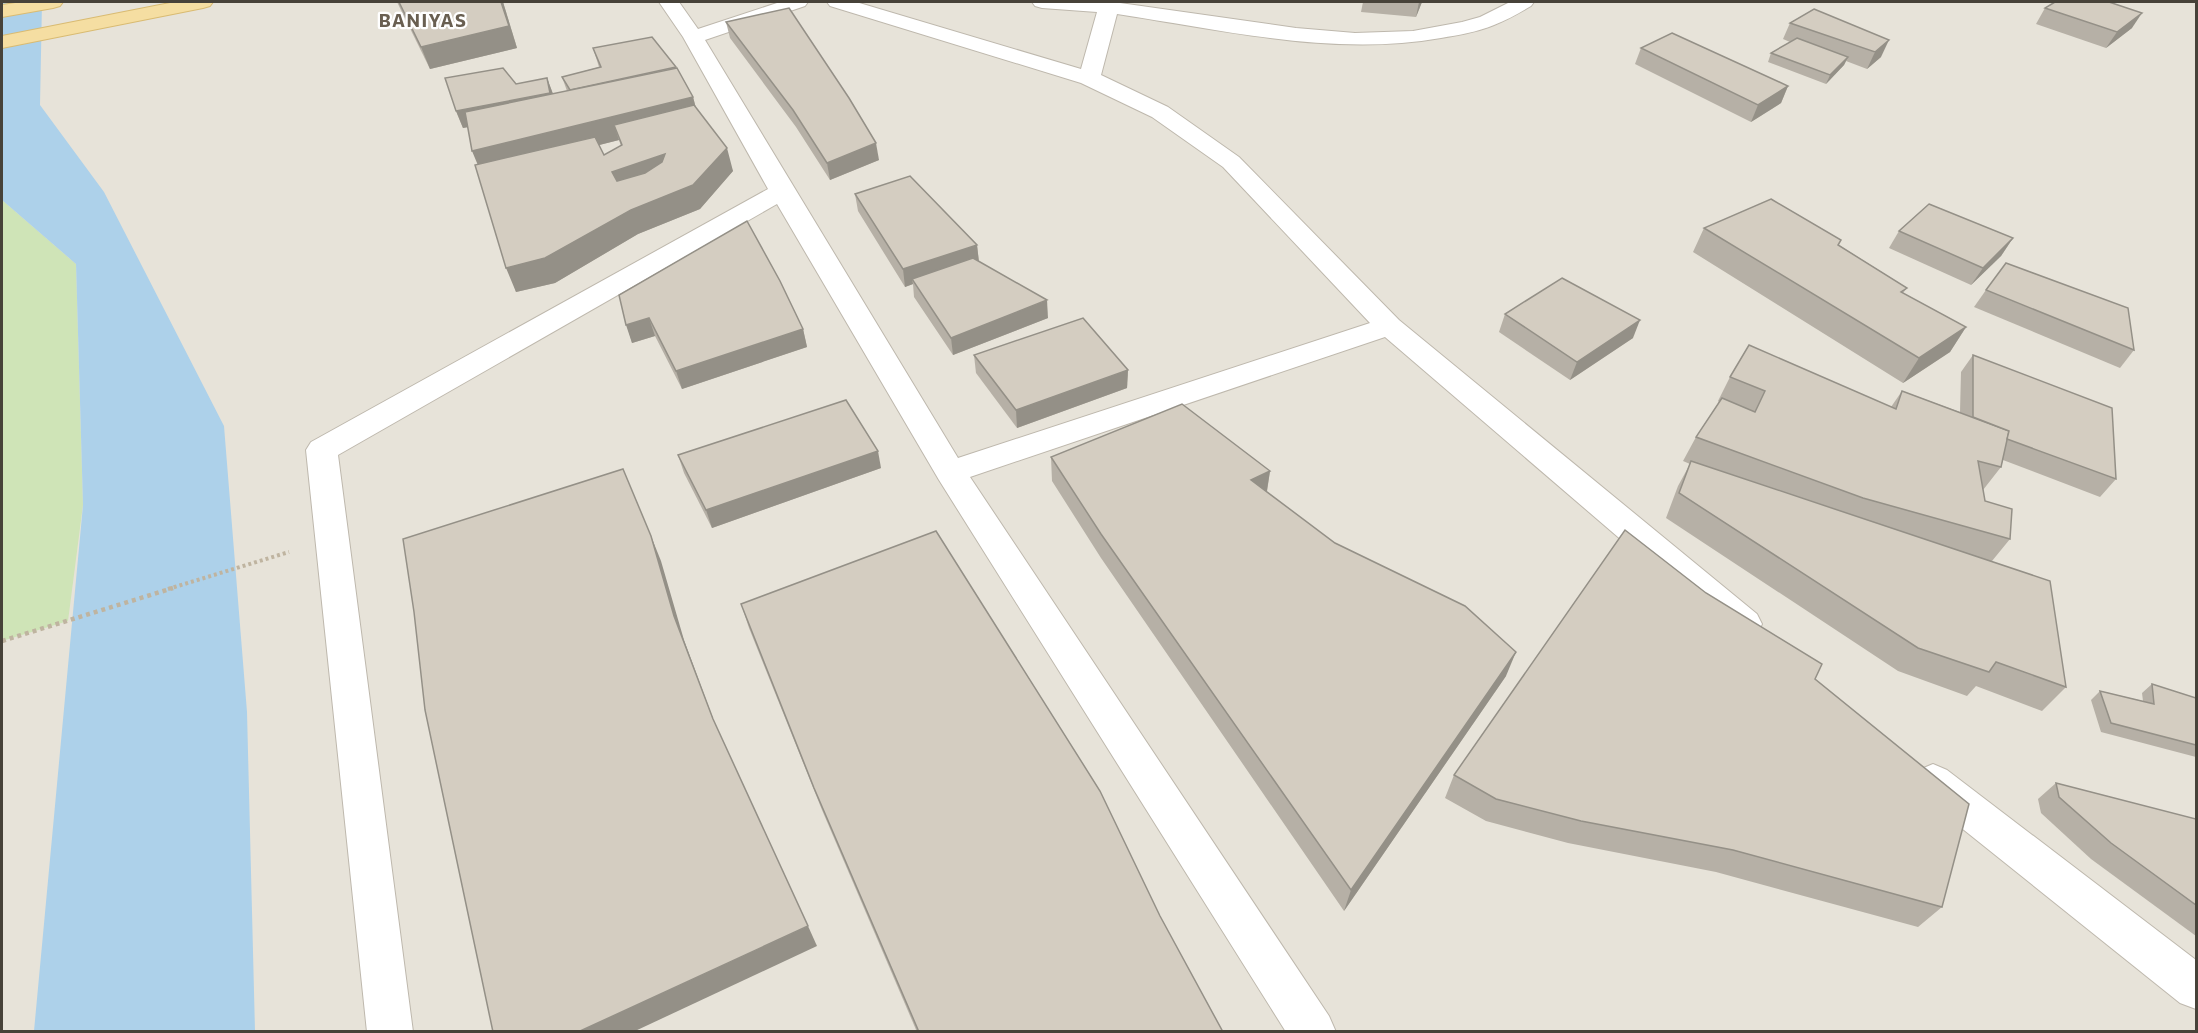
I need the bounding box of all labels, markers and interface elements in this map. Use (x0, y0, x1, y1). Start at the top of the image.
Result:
district label: BANIYAS (379, 9, 467, 31)

